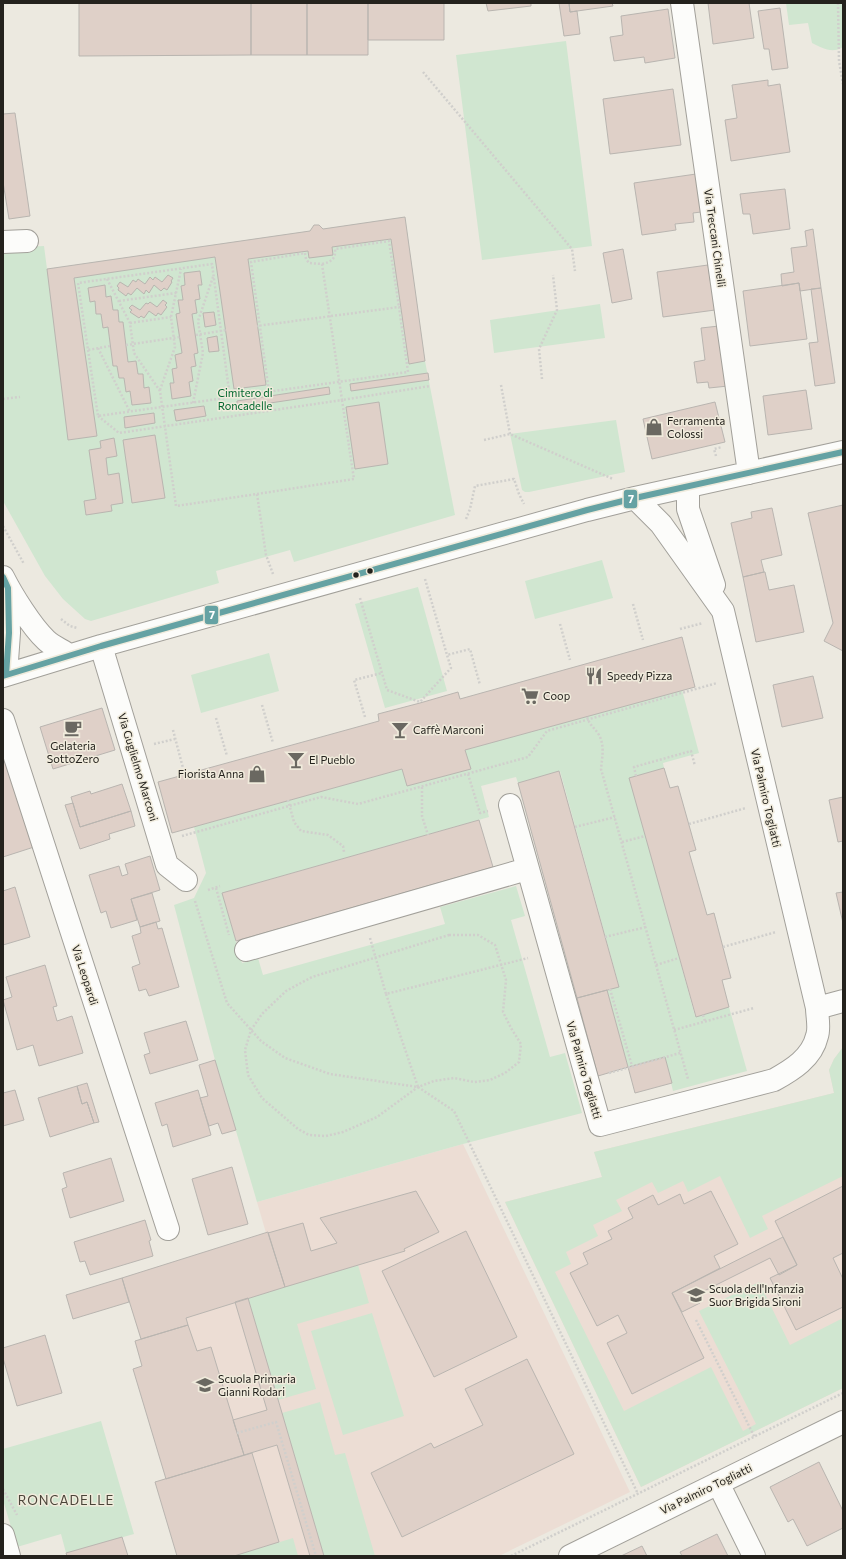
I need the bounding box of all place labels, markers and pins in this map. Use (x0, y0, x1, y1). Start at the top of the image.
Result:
place label: Ferramenta Colossi (667, 414, 725, 440)
shop icon: Ferramenta Colossi (644, 417, 664, 437)
unlabelled marker (365, 566, 375, 576)
unlabelled marker (351, 570, 361, 580)
restaurant icon: Speedy Pizza (584, 666, 604, 686)
place label: Speedy Pizza (607, 669, 672, 682)
supermarket icon: Coop (520, 686, 540, 706)
place label: Coop (543, 689, 570, 702)
cafe icon: Gelateria SottoZero (63, 718, 83, 738)
bar icon: Caffè Marconi (390, 720, 410, 740)
place label: Caffè Marconi (413, 723, 484, 736)
place label: Gelateria SottoZero (47, 739, 100, 765)
bar icon: El Pueblo (286, 750, 306, 770)
place label: El Pueblo (309, 753, 356, 766)
shop icon: Fiorista Anna (247, 764, 267, 784)
place label: Fiorista Anna (178, 767, 244, 780)
place label: Scuola dell'Infanzia Suor Brigida Sironi (709, 1282, 804, 1308)
school or university icon: Scuola dell'Infanzia Suor Brigida Sironi (686, 1285, 706, 1305)
place label: Scuola Primaria Gianni Rodari (218, 1372, 296, 1398)
school or university icon: Scuola Primaria Gianni Rodari (195, 1375, 215, 1395)

